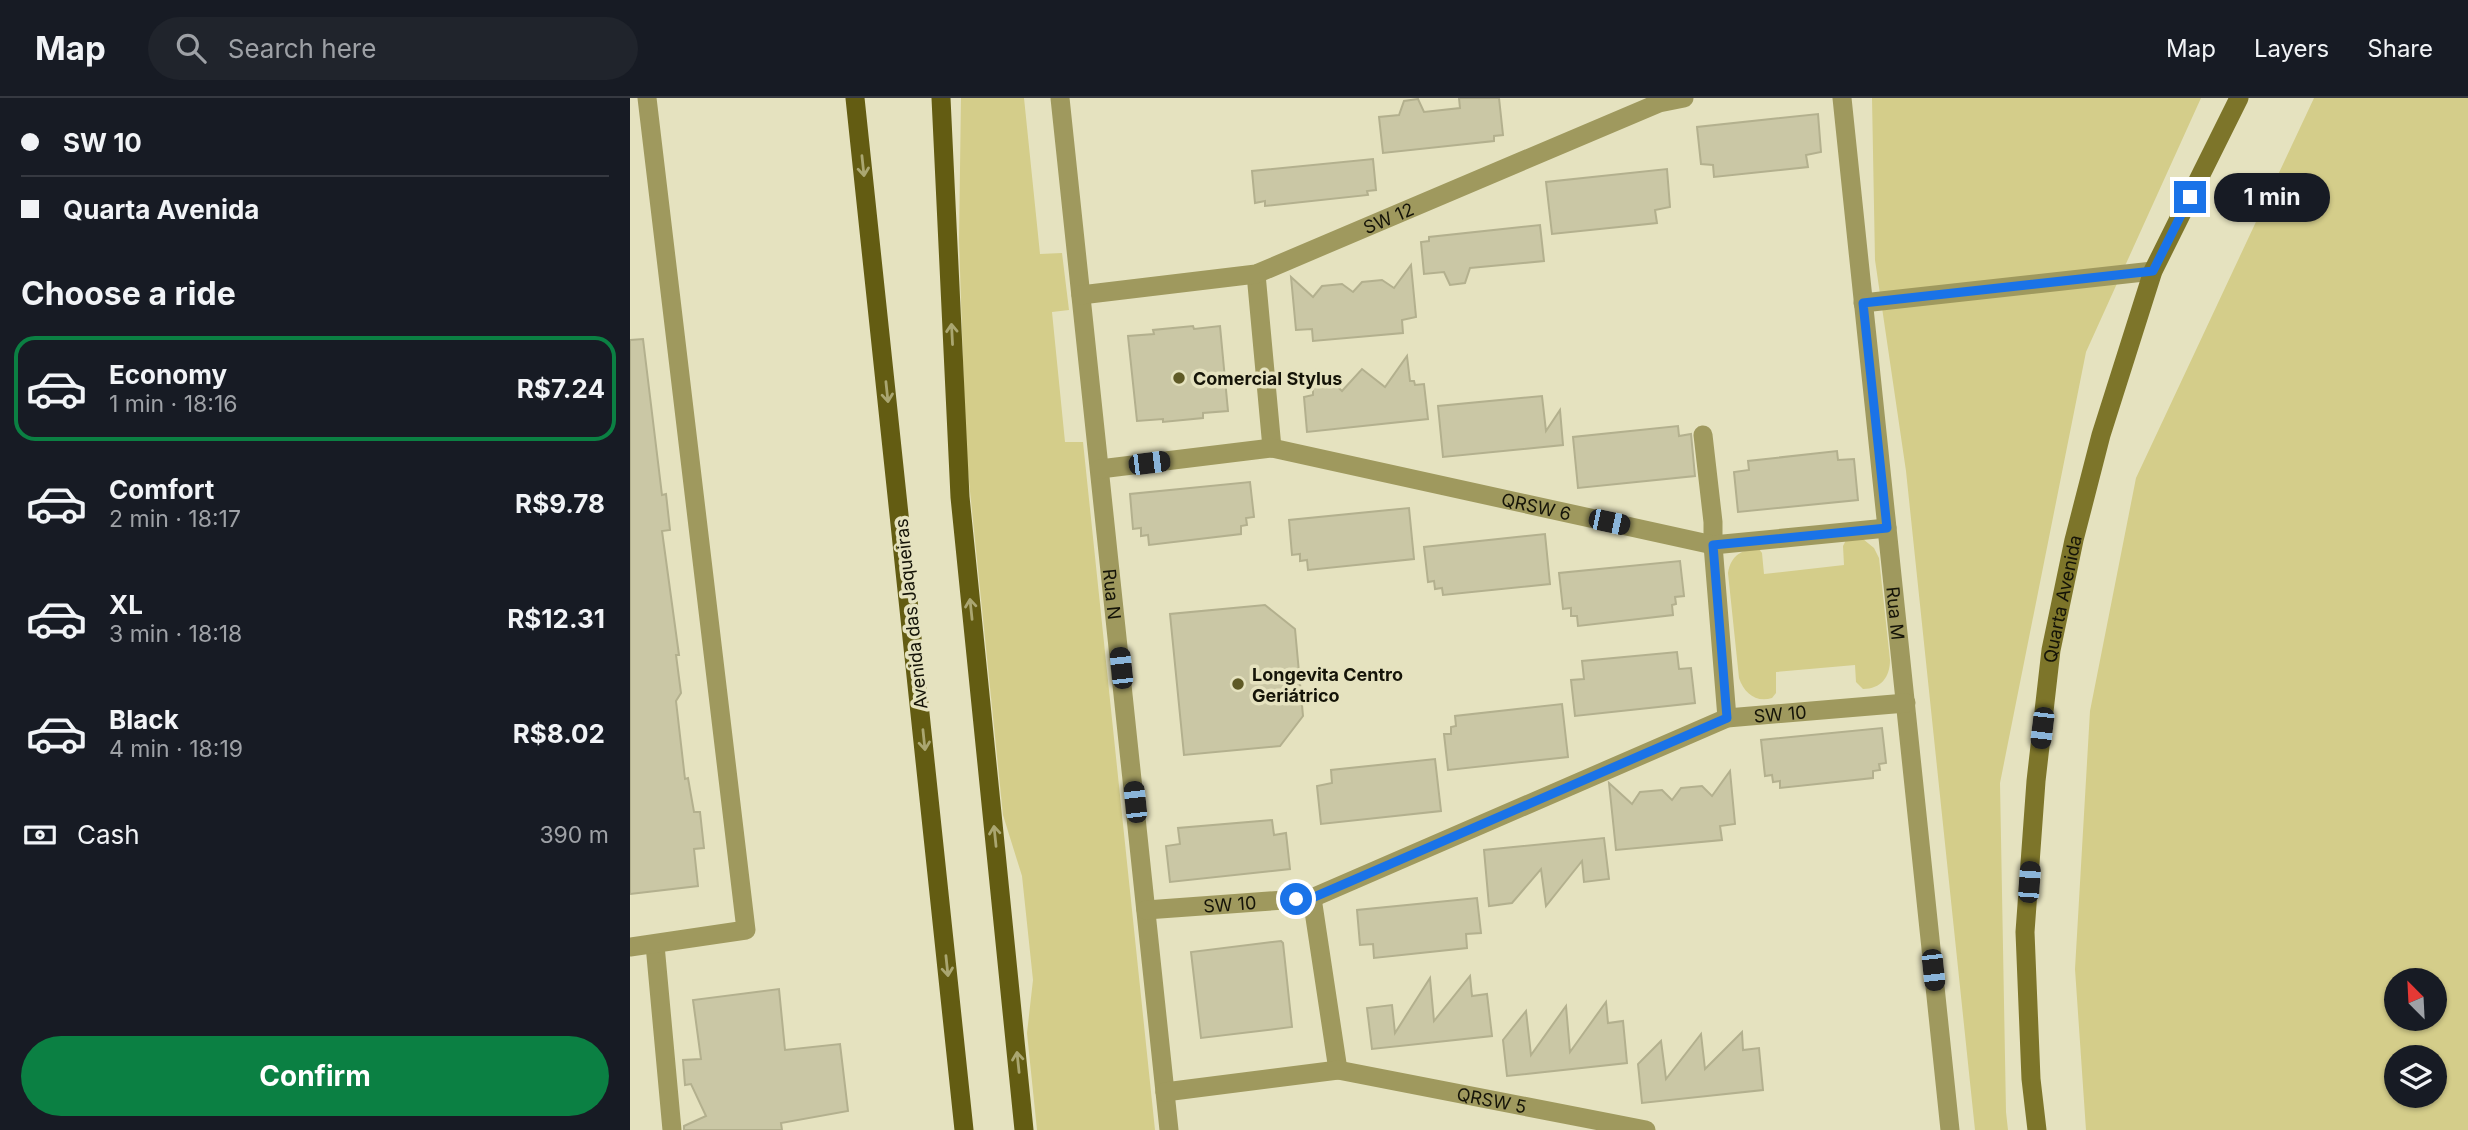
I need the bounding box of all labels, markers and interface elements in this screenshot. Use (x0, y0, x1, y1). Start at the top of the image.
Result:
search box (148, 17, 638, 80)
text: Map (35, 28, 106, 68)
icon: search (172, 29, 210, 67)
text: Search here (228, 33, 376, 64)
text: Map (2166, 34, 2216, 63)
text: Layers (2254, 34, 2329, 63)
text: Share (2367, 34, 2433, 63)
text: SW 10 (63, 127, 142, 158)
one-way arrow (856, 154, 869, 177)
callout: 1 min (2214, 172, 2330, 222)
route end (2174, 181, 2206, 213)
text: 1 min (2244, 183, 2300, 211)
text: Quarta Avenida (63, 194, 259, 225)
street label: SW 12 (1360, 198, 1417, 238)
text: Choose a ride (21, 274, 236, 313)
one-way arrow (945, 323, 958, 345)
icon: car (25, 357, 88, 420)
text: Economy (109, 359, 227, 390)
place label: Comercial Stylus (1193, 368, 1342, 389)
marker: Comercial Stylus (1171, 370, 1187, 386)
text: R$7.24 (517, 373, 605, 404)
one-way arrow (880, 380, 893, 403)
text: 1 min · 18:16 (109, 390, 238, 418)
car (1127, 450, 1172, 476)
icon: car (25, 472, 88, 535)
text: Comfort (109, 474, 214, 505)
text: R$9.78 (515, 488, 605, 519)
street label: QRSW 6 (1500, 488, 1573, 524)
text: 2 min · 18:17 (109, 505, 241, 533)
car (1587, 507, 1632, 537)
street label: Avenida das Jaqueiras (891, 518, 931, 710)
street label: Quarta Avenida (2039, 532, 2085, 664)
street label: Rua N (1099, 568, 1126, 621)
street label: Rua M (1883, 585, 1909, 641)
icon: car (25, 587, 88, 650)
text: XL (109, 589, 143, 620)
one-way arrow (965, 599, 978, 621)
text: R$12.31 (507, 603, 605, 634)
text: 3 min · 18:18 (109, 620, 242, 648)
car (1109, 646, 1134, 690)
place label: Longevita Centro Geriátrico (1252, 664, 1403, 706)
marker: Longevita Centro Geriátrico (1230, 676, 1246, 692)
street label: SW 10 (1753, 701, 1807, 726)
icon: car (25, 702, 88, 765)
text: Black (109, 704, 179, 735)
car (2030, 706, 2055, 750)
text: R$8.02 (513, 718, 605, 749)
one-way arrow (918, 728, 931, 751)
text: 4 min · 18:19 (109, 735, 243, 763)
car (1123, 780, 1148, 824)
icon: cash (21, 816, 59, 854)
text: Cash (77, 819, 140, 850)
text: 390 m (539, 821, 609, 849)
one-way arrow (988, 825, 1001, 848)
car (2018, 860, 2041, 904)
route start (1280, 883, 1312, 915)
street label: SW 10 (1203, 892, 1257, 916)
car (1921, 948, 1946, 992)
one-way arrow (941, 955, 954, 977)
north arrow (2384, 968, 2446, 1031)
map controls (2384, 968, 2447, 1108)
button: Confirm (21, 1036, 609, 1116)
button: layers (2384, 1045, 2447, 1108)
one-way arrow (1011, 1051, 1024, 1074)
street label: QRSW 5 (1455, 1083, 1528, 1117)

